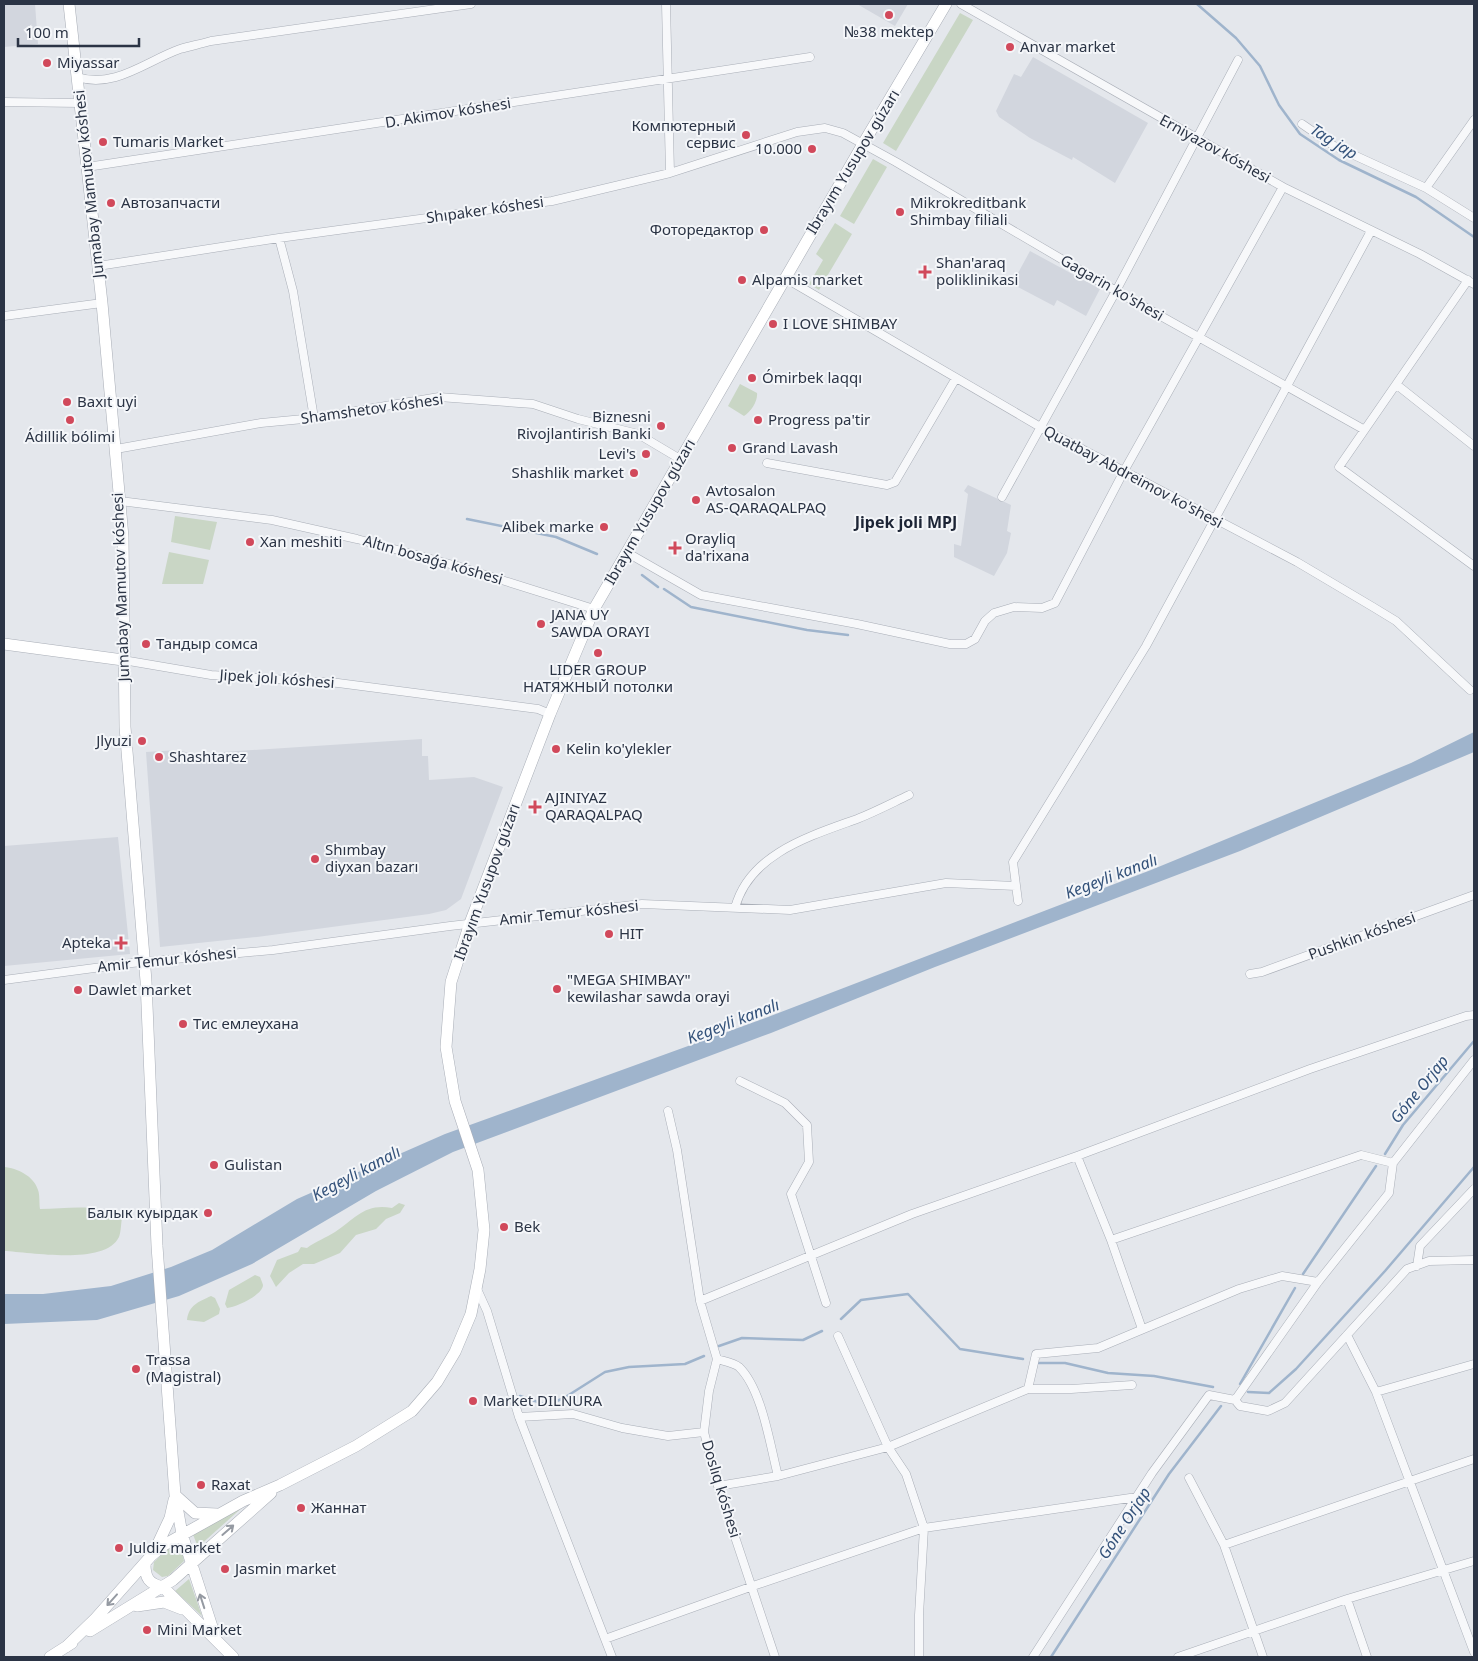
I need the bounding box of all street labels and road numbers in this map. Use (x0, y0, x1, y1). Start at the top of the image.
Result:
street label: Ibrayım Yusupov gúzarı (801, 85, 903, 238)
street label: Jumabay Mamutov kóshesi (68, 89, 108, 281)
street label: D. Akimov kóshesi (383, 92, 512, 132)
street label: Erniyazov kóshesi (1156, 109, 1275, 187)
street label: Shıpaker kóshesi (425, 191, 545, 227)
street label: Gagarin ko'shesi (1057, 249, 1168, 325)
street label: Shamshetov kóshesi (299, 388, 444, 428)
street label: Quatbay Abdreimov ko'shesi (1040, 420, 1227, 532)
street label: Ibrayım Yusupov gúzarı (599, 435, 699, 588)
street label: Jumabay Mamutov kóshesi (107, 492, 133, 684)
street label: Altın bosaǵa kóshesi (361, 530, 505, 589)
street label: Jipek jolı kóshesi (217, 664, 335, 692)
street label: Ibrayım Yusupov gúzarı (448, 801, 524, 963)
street label: Amir Temur kóshesi (498, 895, 639, 929)
street label: Pushkin kóshesi (1305, 906, 1418, 964)
street label: Amir Temur kóshesi (96, 942, 237, 976)
street label: Doslıq kóshesi (698, 1437, 746, 1540)

